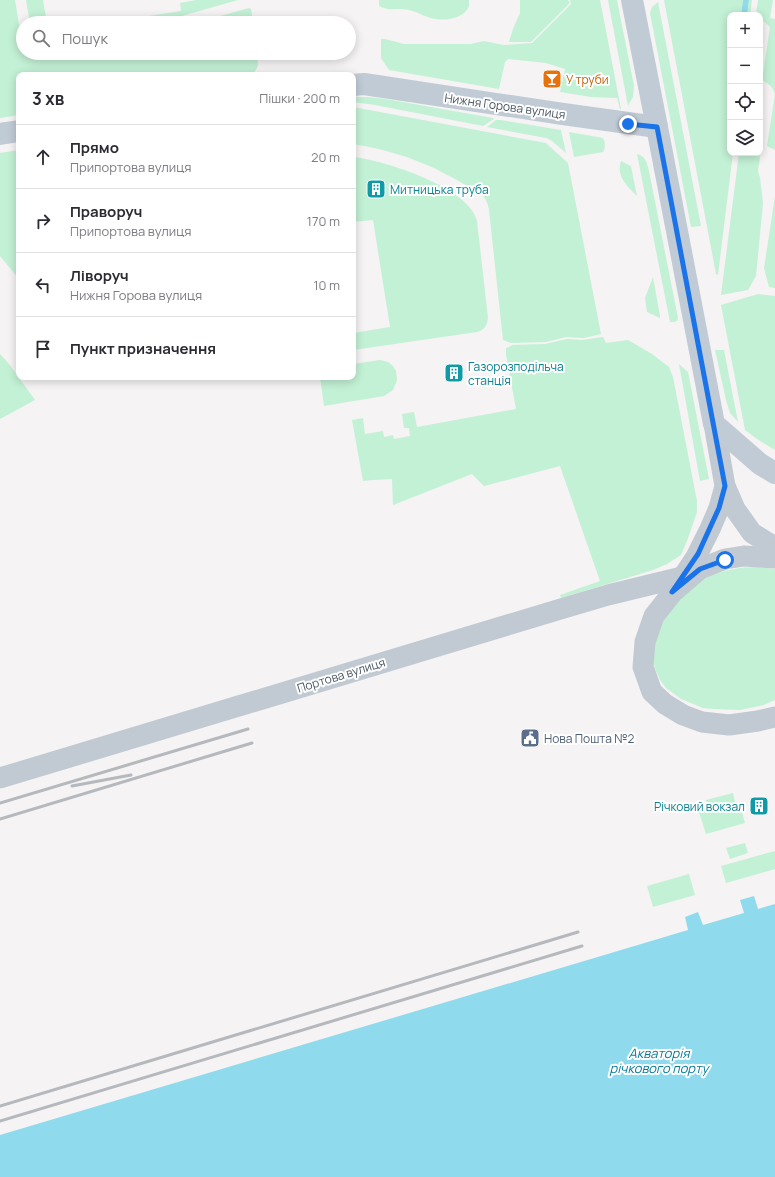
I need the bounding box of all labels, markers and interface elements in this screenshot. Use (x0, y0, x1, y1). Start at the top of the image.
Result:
map controls (727, 12, 763, 156)
button: + (727, 12, 763, 48)
search box (16, 16, 356, 60)
icon: search (30, 27, 52, 49)
text: Пошук (62, 28, 108, 49)
button: − (727, 48, 763, 84)
bar icon: У труби (541, 68, 563, 90)
place label: У труби (566, 71, 609, 88)
button: locate (727, 84, 763, 120)
text: 3 хв (32, 87, 64, 110)
text: Пішки · 200 m (259, 89, 340, 107)
street label: Нижня Горова вулиця (443, 89, 567, 123)
route end (619, 115, 637, 133)
button: layers (727, 120, 763, 156)
text: Прямо (70, 137, 119, 158)
icon: ahead (32, 146, 54, 168)
text: 20 m (311, 148, 340, 166)
text: Припортова вулиця (70, 158, 191, 176)
building icon: Митницька труба (365, 178, 387, 200)
place label: Митницька труба (390, 181, 489, 198)
text: Праворуч (70, 201, 142, 222)
icon: right (32, 210, 54, 232)
text: 170 m (307, 212, 340, 230)
text: Припортова вулиця (70, 222, 191, 240)
text: Ліворуч (70, 265, 129, 286)
icon: left (32, 274, 54, 296)
text: 10 m (313, 276, 340, 294)
text: Нижня Горова вулиця (70, 286, 202, 304)
icon: arrive (32, 338, 54, 360)
text: Пункт призначення (70, 338, 216, 359)
place label: Газорозподільча станція (468, 358, 564, 389)
building icon: Газорозподільча станція (443, 362, 465, 384)
route start (716, 551, 734, 569)
street label: Портова вулиця (295, 654, 387, 696)
public building icon: Нова Пошта №2 (519, 727, 541, 749)
place label: Нова Пошта №2 (544, 730, 634, 747)
building icon: Річковий вокзал (748, 795, 770, 817)
place label: Річковий вокзал (654, 798, 745, 815)
water label: Акваторія річкового порту (610, 1044, 711, 1077)

